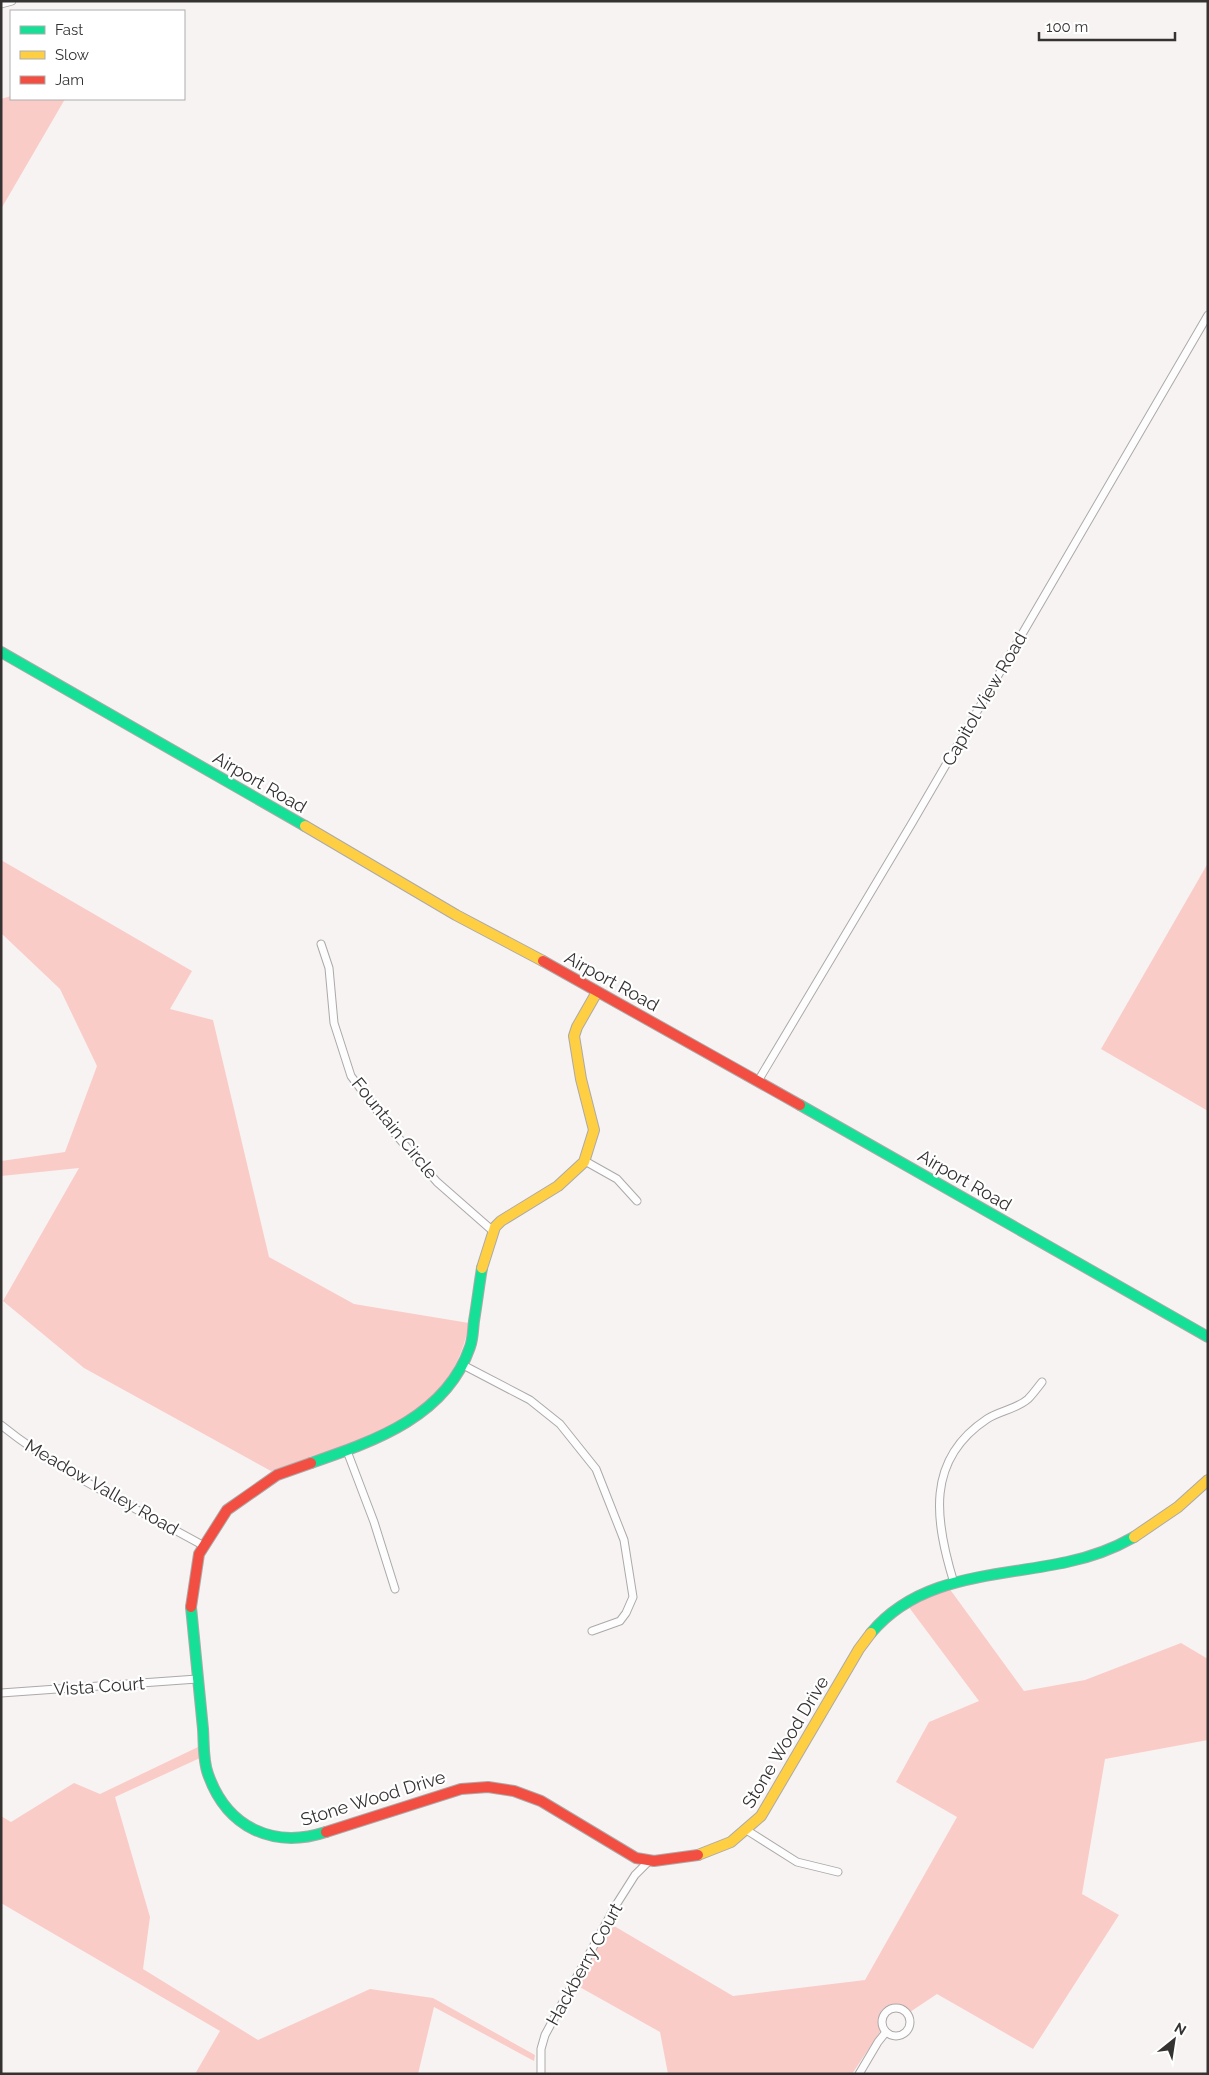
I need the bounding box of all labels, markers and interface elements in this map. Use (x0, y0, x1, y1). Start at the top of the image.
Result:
legend (10, 10, 185, 100)
scale bar (1039, 10, 1175, 42)
text: 100 m (1046, 18, 1088, 36)
text: Fast (55, 21, 83, 39)
text: Slow (55, 46, 89, 64)
text: Jam (55, 71, 84, 89)
street label: Capitol View Road (937, 629, 1031, 769)
street label: Airport Road (210, 747, 310, 817)
street label: Airport Road (561, 947, 663, 1015)
street label: Fountain Circle (348, 1073, 443, 1183)
street label: Airport Road (915, 1145, 1015, 1215)
street label: Meadow Valley Road (21, 1434, 183, 1540)
street label: Vista Court (53, 1672, 145, 1700)
street label: Stone Wood Drive (737, 1672, 833, 1812)
street label: Stone Wood Drive (298, 1766, 448, 1830)
street label: Hackberry Court (542, 1899, 626, 2029)
north arrow (1149, 2015, 1199, 2065)
text: N (1172, 2019, 1189, 2038)

